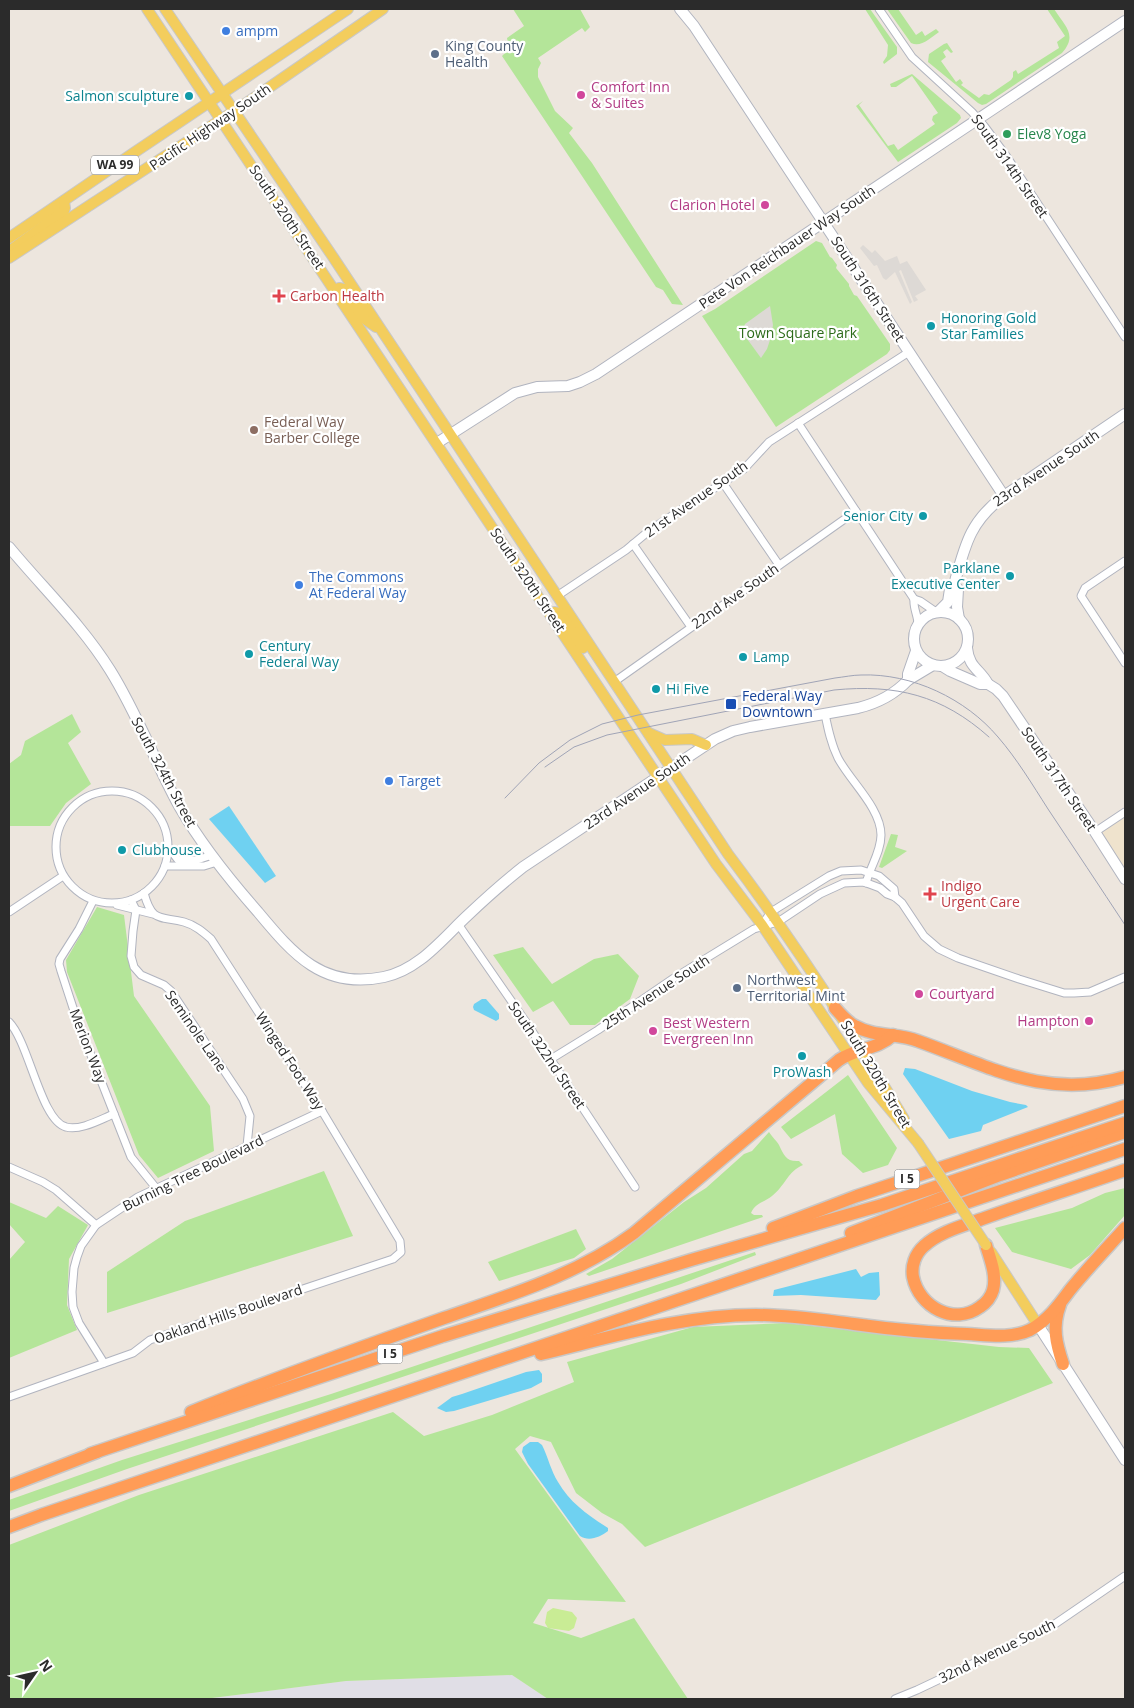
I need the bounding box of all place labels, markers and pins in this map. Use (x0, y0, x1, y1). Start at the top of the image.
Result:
place label: ampm (236, 21, 278, 40)
marker: ampm (220, 25, 232, 37)
place label: King County Health (445, 36, 524, 71)
marker: King County Health (429, 48, 441, 60)
place label: Comfort Inn & Suites (591, 77, 670, 112)
place label: Salmon sculpture (65, 86, 179, 105)
marker: Comfort Inn & Suites (575, 89, 587, 101)
marker: Salmon sculpture (183, 90, 195, 102)
place label: Elev8 Yoga (1017, 124, 1086, 143)
marker: Elev8 Yoga (1001, 128, 1013, 140)
place label: Clarion Hotel (670, 195, 755, 214)
marker: Clarion Hotel (759, 199, 771, 211)
place label: Carbon Health (290, 286, 385, 305)
marker: Carbon Health (272, 289, 286, 303)
place label: Honoring Gold Star Families (941, 308, 1037, 343)
marker: Honoring Gold Star Families (925, 320, 937, 332)
place label: Federal Way Barber College (264, 412, 360, 447)
marker: Federal Way Barber College (248, 424, 260, 436)
place label: Senior City (843, 506, 914, 525)
marker: Senior City (917, 510, 929, 522)
place label: Parklane Executive Center (891, 558, 1000, 593)
place label: The Commons At Federal Way (309, 567, 407, 602)
marker: Parklane Executive Center (1004, 570, 1016, 582)
marker: The Commons At Federal Way (293, 579, 305, 591)
place label: Century Federal Way (259, 636, 340, 671)
place label: Lamp (753, 647, 790, 666)
marker: Century Federal Way (243, 648, 255, 660)
marker: Lamp (737, 651, 749, 663)
place label: Hi Five (666, 679, 709, 698)
marker: Hi Five (650, 683, 662, 695)
place label: Federal Way Downtown (742, 686, 823, 721)
marker: Federal Way Downtown (724, 697, 738, 711)
place label: Target (399, 771, 441, 790)
marker: Target (383, 775, 395, 787)
place label: Clubhouse (132, 840, 202, 859)
marker: Clubhouse (116, 844, 128, 856)
place label: Indigo Urgent Care (941, 876, 1020, 911)
marker: Indigo Urgent Care (923, 887, 937, 901)
place label: Northwest Territorial Mint (747, 970, 845, 1005)
marker: Northwest Territorial Mint (731, 982, 743, 994)
place label: Courtyard (929, 984, 995, 1003)
marker: Courtyard (913, 988, 925, 1000)
place label: Hampton (1017, 1011, 1079, 1030)
place label: Best Western Evergreen Inn (663, 1013, 754, 1048)
marker: Hampton (1083, 1015, 1095, 1027)
marker: Best Western Evergreen Inn (647, 1025, 659, 1037)
marker: ProWash (796, 1050, 808, 1062)
place label: ProWash (773, 1062, 831, 1081)

